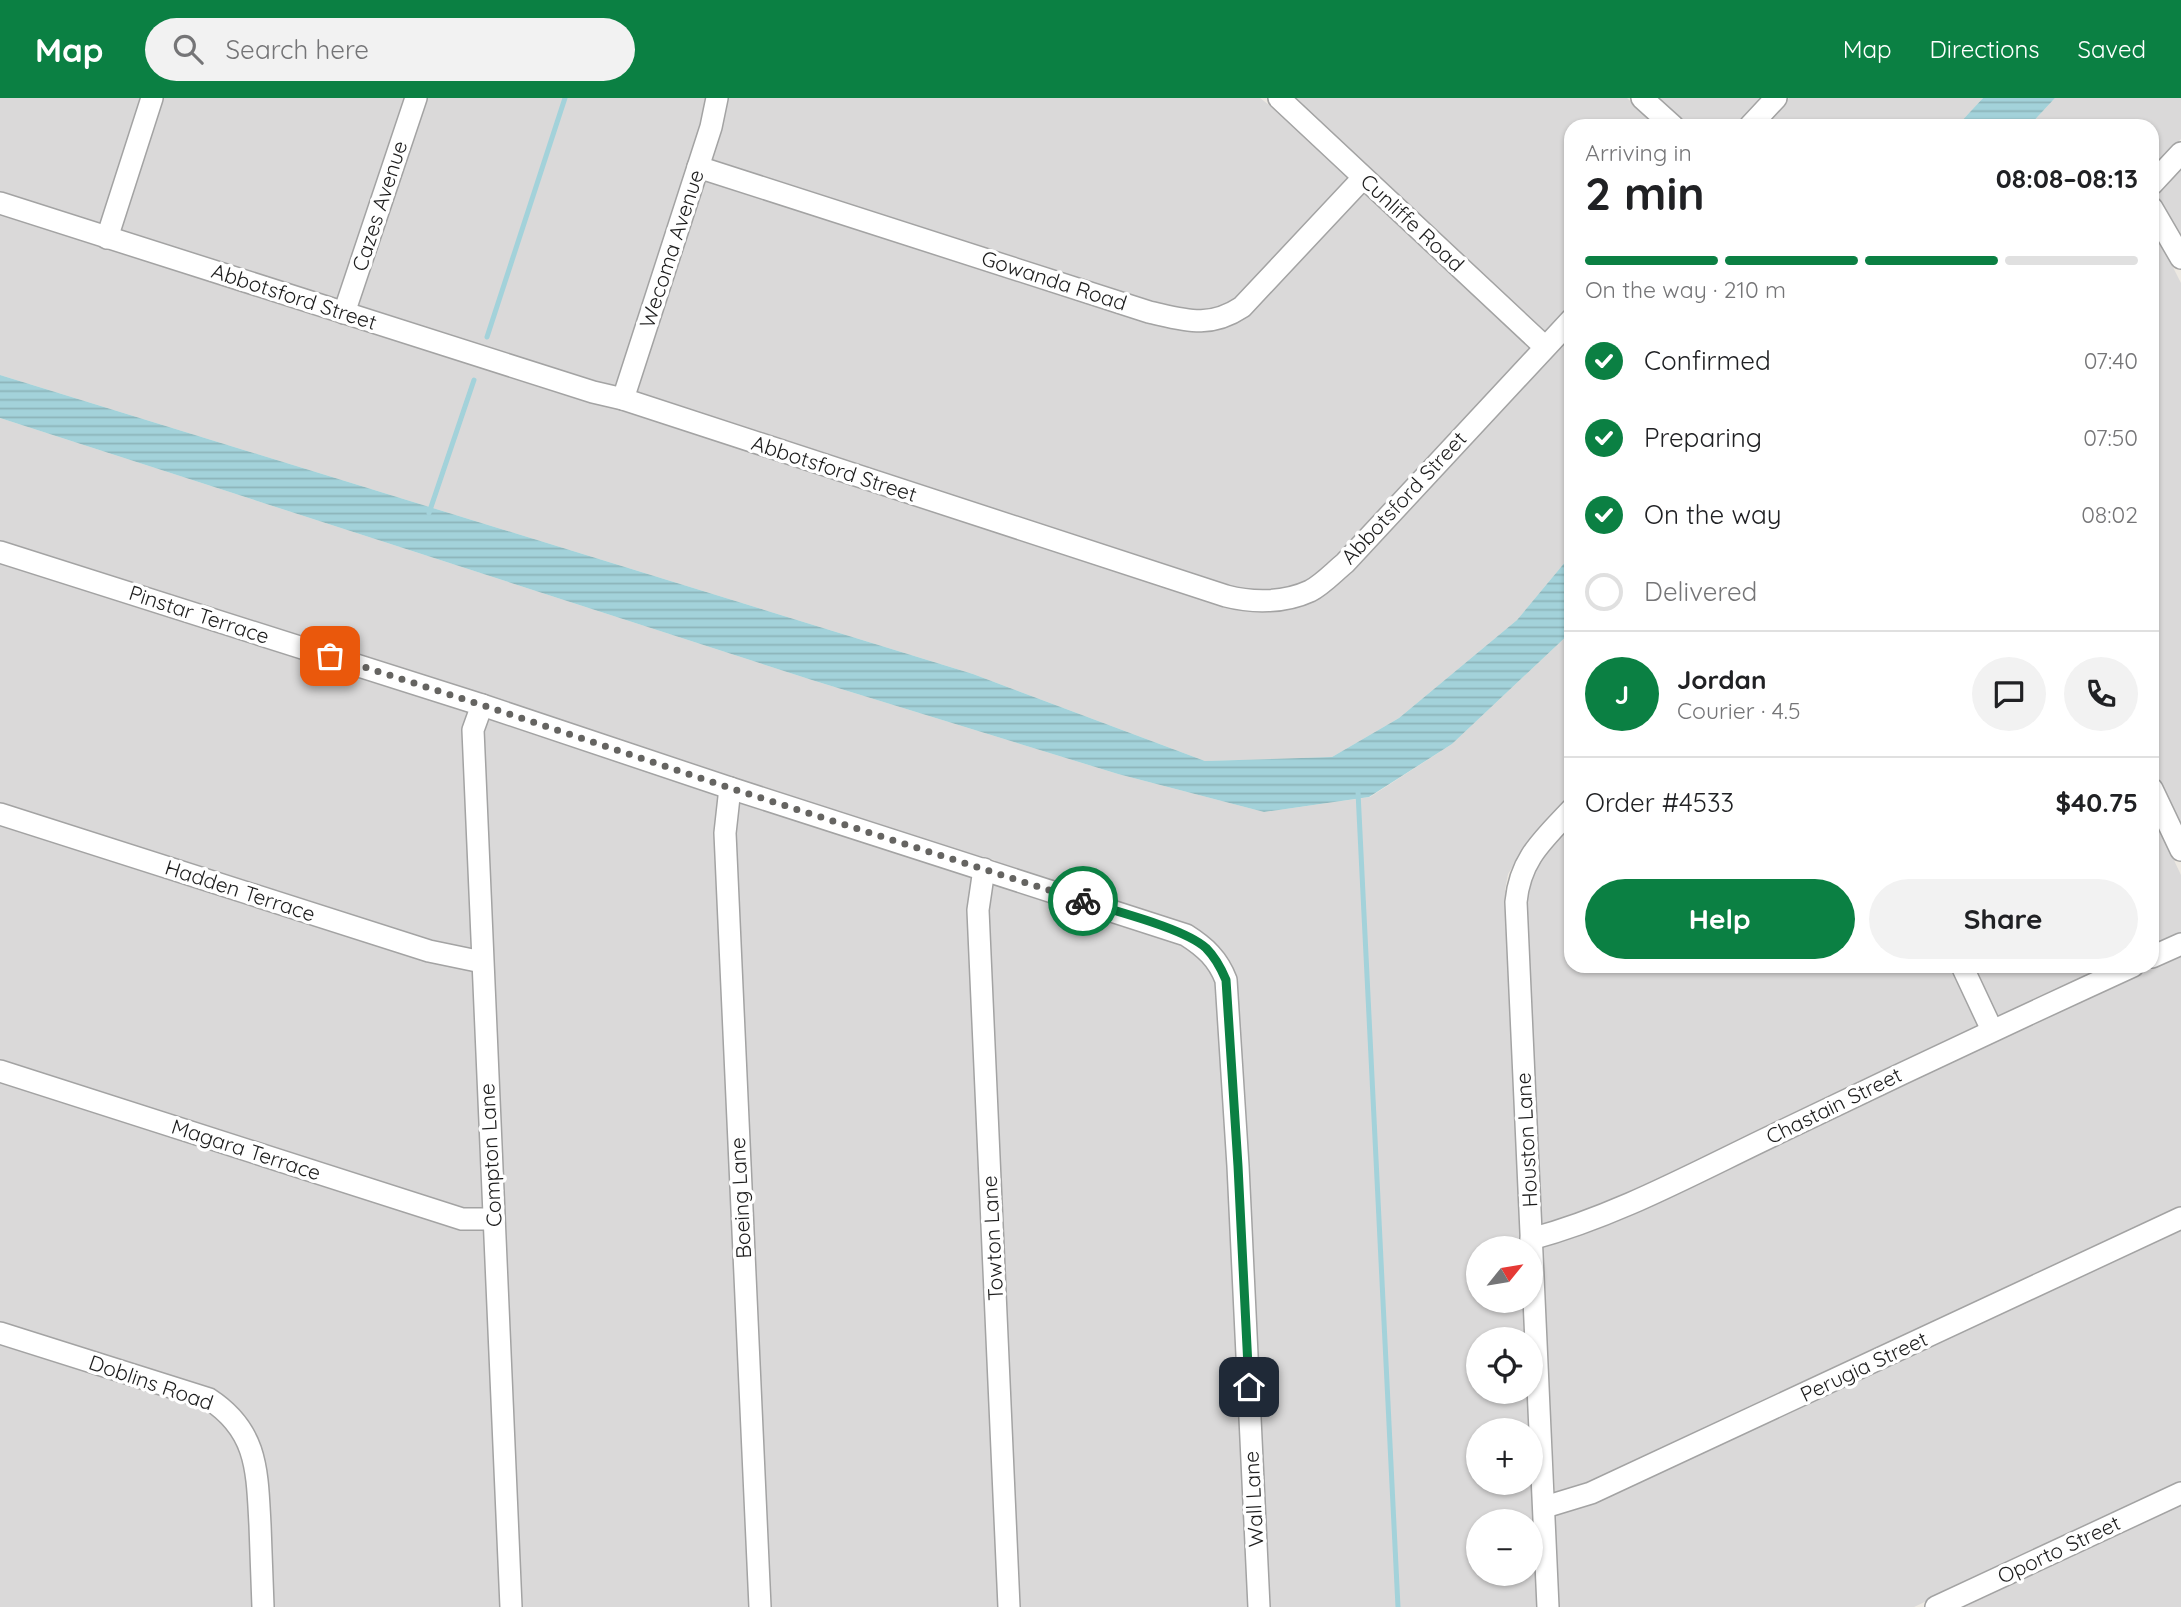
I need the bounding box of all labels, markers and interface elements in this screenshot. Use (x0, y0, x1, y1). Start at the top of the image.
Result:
search box (145, 18, 635, 81)
text: Map (35, 29, 103, 70)
icon: search (169, 30, 207, 68)
text: Search here (225, 33, 369, 66)
text: Map (1843, 34, 1892, 64)
text: Directions (1930, 34, 2040, 64)
text: Saved (2078, 34, 2146, 64)
street label: Cazes Avenue (346, 137, 412, 274)
text: Arriving in (1585, 138, 1692, 167)
text: 08:08–08:13 (1996, 162, 2138, 195)
text: 2 min (1585, 164, 1705, 222)
street label: Wecoma Avenue (633, 166, 709, 331)
street label: Cunliffe Road (1356, 168, 1470, 277)
street label: Gowanda Road (978, 244, 1130, 316)
street label: Abbotsford Street (208, 257, 380, 335)
text: On the way · 210 m (1585, 275, 1786, 304)
icon: check (1585, 342, 1623, 380)
text: Confirmed (1644, 344, 1771, 377)
text: 07:40 (2084, 346, 2138, 375)
icon: check (1585, 419, 1623, 457)
text: Preparing (1644, 421, 1762, 454)
text: 07:50 (2083, 423, 2138, 452)
street label: Abbotsford Street (1335, 426, 1471, 569)
street label: Abbotsford Street (748, 429, 920, 507)
icon: check (1585, 496, 1623, 534)
text: On the way (1644, 498, 1782, 531)
text: 08:02 (2081, 500, 2138, 529)
text: Delivered (1644, 575, 1757, 608)
street label: Pinstar Terrace (126, 579, 273, 649)
pin (300, 626, 360, 686)
icon: bag (311, 637, 349, 675)
button: chat (1972, 657, 2046, 731)
button: phone (2064, 657, 2138, 731)
text: Jordan (1677, 663, 1766, 696)
text: J (1615, 678, 1629, 711)
text: Courier · 4.5 (1677, 696, 1801, 725)
text: Order #4533 (1585, 786, 1734, 819)
text: $40.75 (2056, 786, 2138, 819)
street label: Hadden Terrace (162, 854, 319, 927)
courier (1048, 866, 1118, 936)
button: Help (1585, 879, 1855, 959)
button: Share (1869, 879, 2138, 959)
icon: bike (1064, 882, 1102, 920)
street label: Chastain Street (1761, 1061, 1906, 1149)
street label: Houston Lane (1509, 1072, 1543, 1208)
street label: Compton Lane (473, 1083, 507, 1228)
street label: Magara Terrace (168, 1113, 324, 1185)
street label: Boeing Lane (724, 1137, 756, 1259)
street label: Towton Lane (976, 1175, 1008, 1301)
north arrow (1466, 1236, 1544, 1312)
map controls (1466, 1236, 1543, 1586)
street label: Perugia Street (1796, 1325, 1931, 1407)
button: locate (1466, 1327, 1543, 1404)
street label: Doblins Road (86, 1349, 217, 1415)
pin (1219, 1357, 1279, 1417)
icon: home (1230, 1368, 1268, 1406)
button: + (1466, 1418, 1543, 1495)
street label: Wall Lane (1238, 1450, 1268, 1548)
button: − (1466, 1509, 1543, 1586)
street label: Oporto Street (1993, 1509, 2124, 1589)

